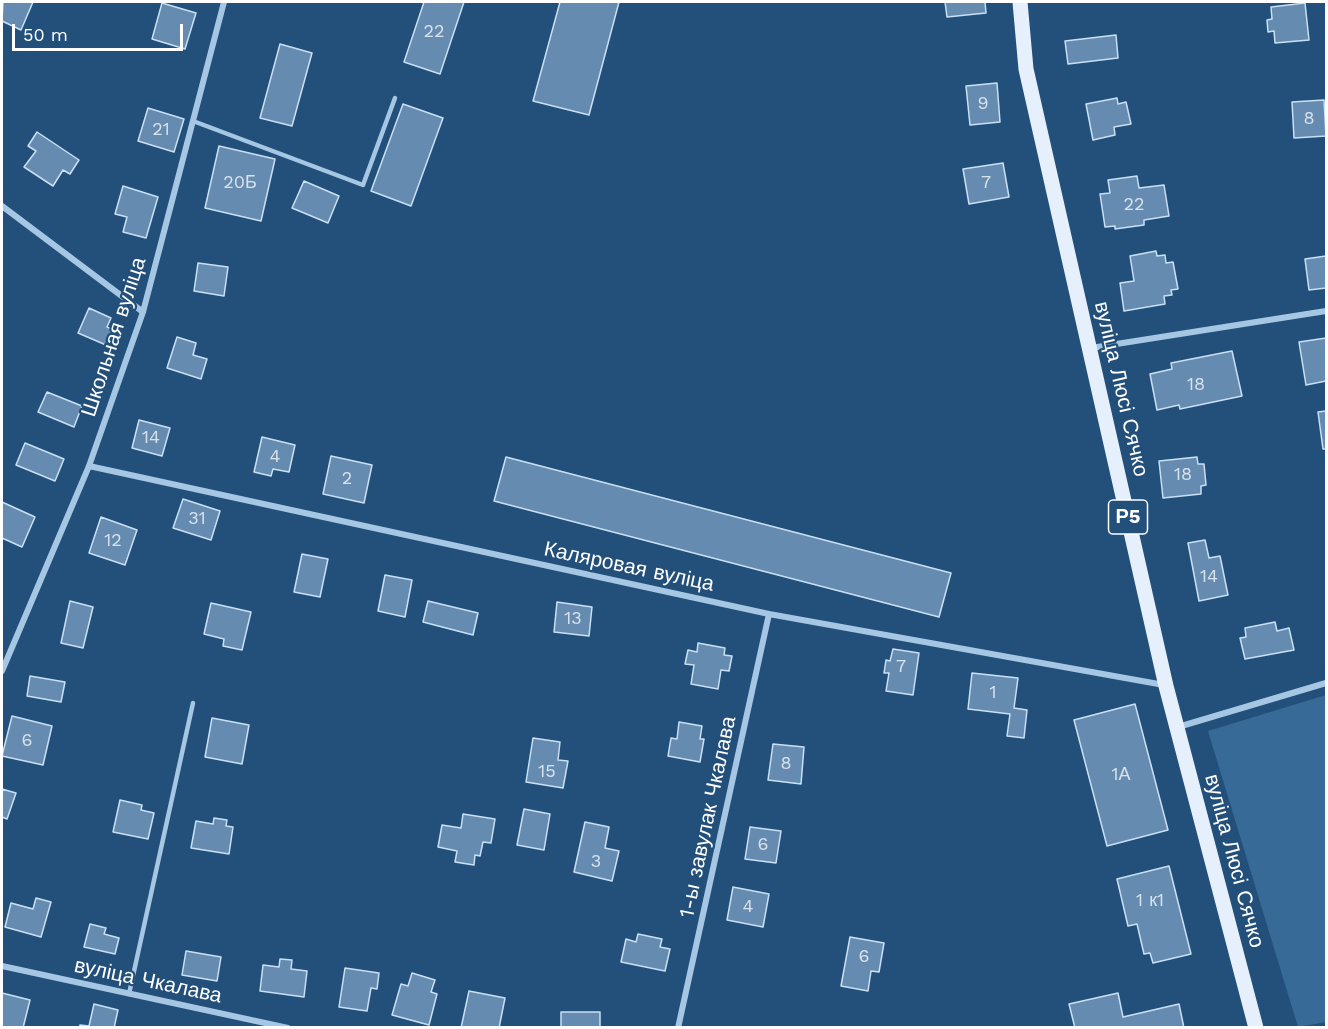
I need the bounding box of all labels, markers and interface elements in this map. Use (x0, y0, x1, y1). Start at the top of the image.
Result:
scale bar (15, 12, 186, 50)
house number: 22 (424, 21, 444, 43)
text: 50 m (23, 24, 68, 45)
house number: 9 (977, 93, 989, 115)
house number: 8 (1303, 108, 1315, 130)
house number: 21 (152, 119, 170, 141)
house number: 20Б (223, 172, 257, 194)
house number: 7 (981, 172, 991, 194)
house number: 22 (1124, 194, 1144, 216)
street label: Школьная вуліца (76, 254, 152, 420)
street label: вуліца Люсі Сячко (1089, 299, 1153, 479)
house number: 18 (1187, 374, 1205, 396)
house number: 14 (142, 427, 160, 449)
house number: 4 (270, 446, 280, 468)
house number: 18 (1174, 464, 1192, 486)
house number: 2 (342, 468, 352, 490)
road number: Р5 (1108, 500, 1148, 534)
house number: 31 (188, 508, 206, 530)
house number: 12 (104, 530, 122, 552)
street label: Каляровая вуліца (542, 537, 716, 597)
house number: 14 (1200, 566, 1218, 588)
house number: 13 (564, 608, 582, 630)
house number: 7 (896, 656, 906, 678)
house number: 1 (989, 682, 997, 704)
street label: 1-ы завулак Чкалава (674, 714, 742, 920)
house number: 6 (22, 730, 32, 752)
house number: 8 (780, 753, 792, 775)
house number: 15 (538, 761, 556, 783)
house number: 1А (1111, 764, 1131, 786)
street label: вуліца Люсі Сячко (1199, 771, 1269, 951)
house number: 6 (758, 834, 768, 856)
house number: 3 (591, 851, 601, 873)
house number: 1 к1 (1136, 890, 1164, 912)
house number: 4 (743, 896, 753, 918)
house number: 6 (859, 946, 869, 968)
street label: вуліца Чкалава (72, 953, 224, 1009)

